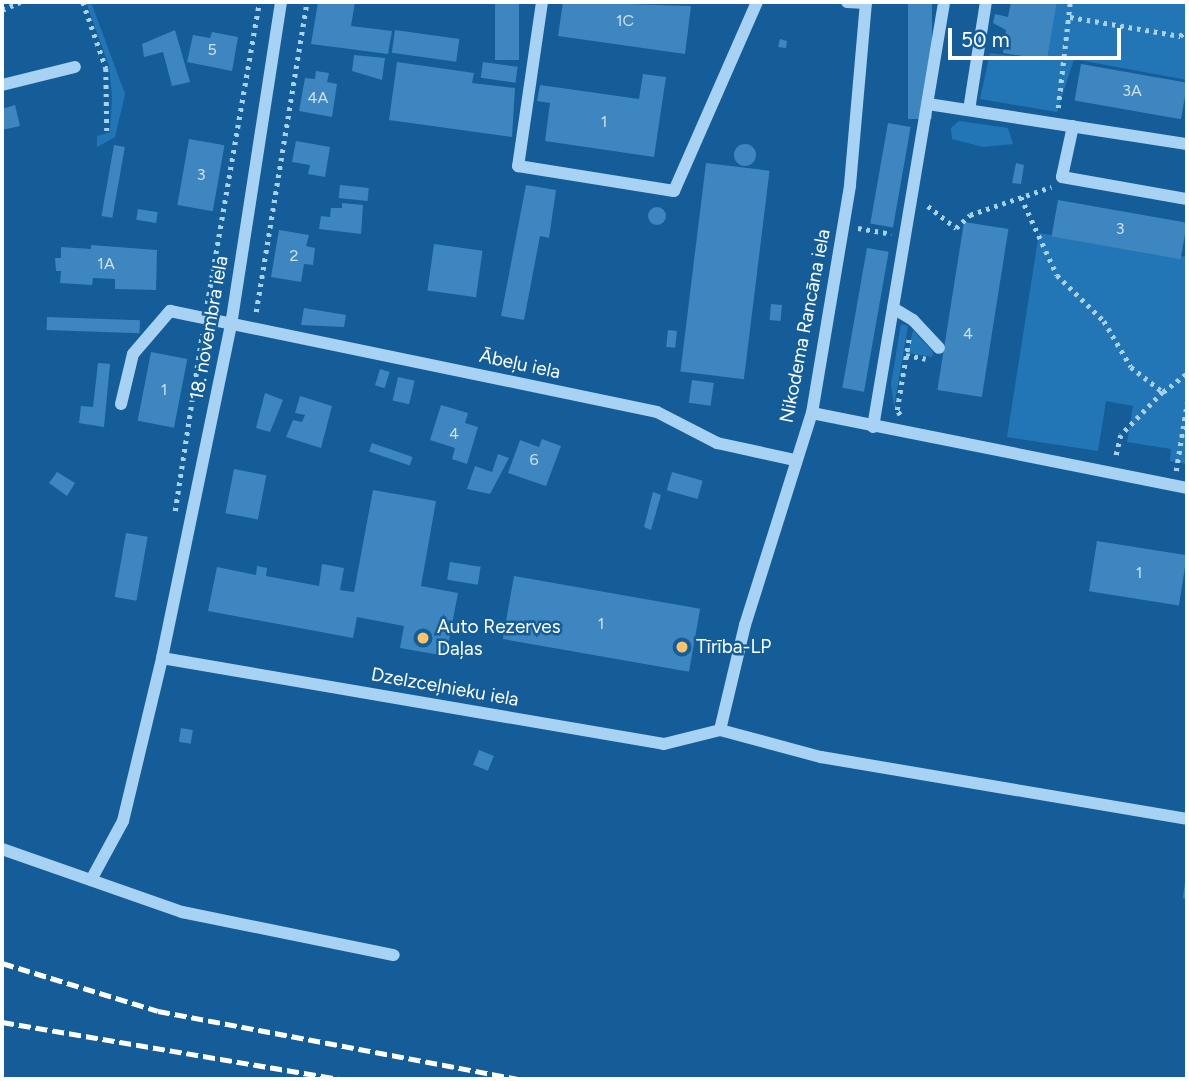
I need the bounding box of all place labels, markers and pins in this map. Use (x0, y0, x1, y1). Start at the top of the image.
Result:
place label: Auto Rezerves Daļas (437, 616, 561, 660)
marker: Auto Rezerves Daļas (415, 630, 431, 646)
place label: Tīrība-LP (696, 636, 771, 658)
marker: Tīrība-LP (674, 639, 690, 655)

